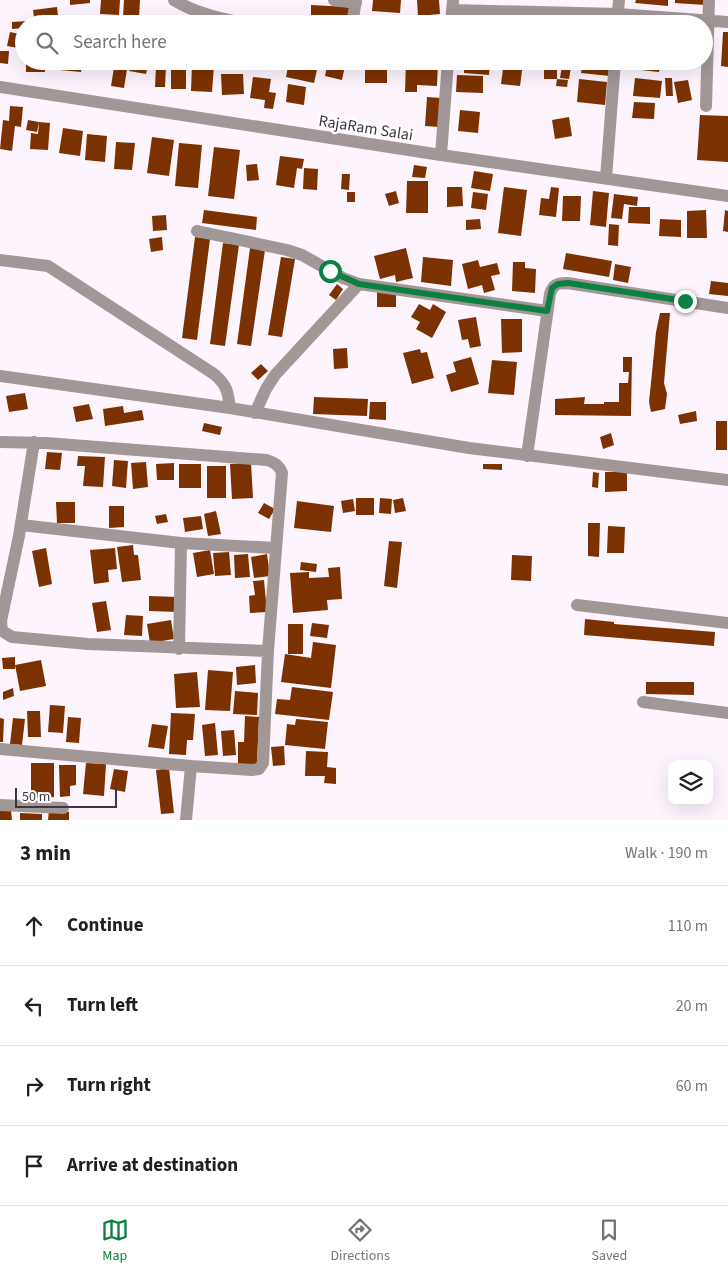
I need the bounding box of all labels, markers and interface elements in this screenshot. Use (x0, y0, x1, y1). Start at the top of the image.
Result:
search box (15, 15, 713, 70)
icon: search (33, 29, 61, 57)
text: Search here (73, 29, 167, 56)
street label: RajaRam Salai (317, 110, 415, 146)
route start (319, 260, 342, 283)
route end (674, 290, 697, 313)
map controls (668, 760, 713, 805)
button: layers (668, 760, 713, 805)
scale bar (15, 785, 118, 808)
text: 50 m (22, 787, 50, 807)
text: 3 min (20, 838, 71, 868)
text: Walk · 190 m (625, 842, 708, 864)
icon: ahead (20, 912, 48, 940)
text: Continue (67, 912, 144, 939)
text: 110 m (668, 915, 708, 937)
icon: left (20, 992, 48, 1020)
text: Turn left (67, 992, 138, 1019)
text: 20 m (676, 995, 708, 1017)
icon: right (20, 1072, 48, 1100)
text: Turn right (67, 1072, 151, 1099)
text: 60 m (676, 1075, 708, 1097)
icon: arrive (20, 1152, 48, 1180)
text: Arrive at destination (67, 1152, 238, 1179)
tab: Map (101, 1216, 129, 1266)
tab: Directions (331, 1216, 390, 1266)
tab: Saved (591, 1216, 627, 1266)

